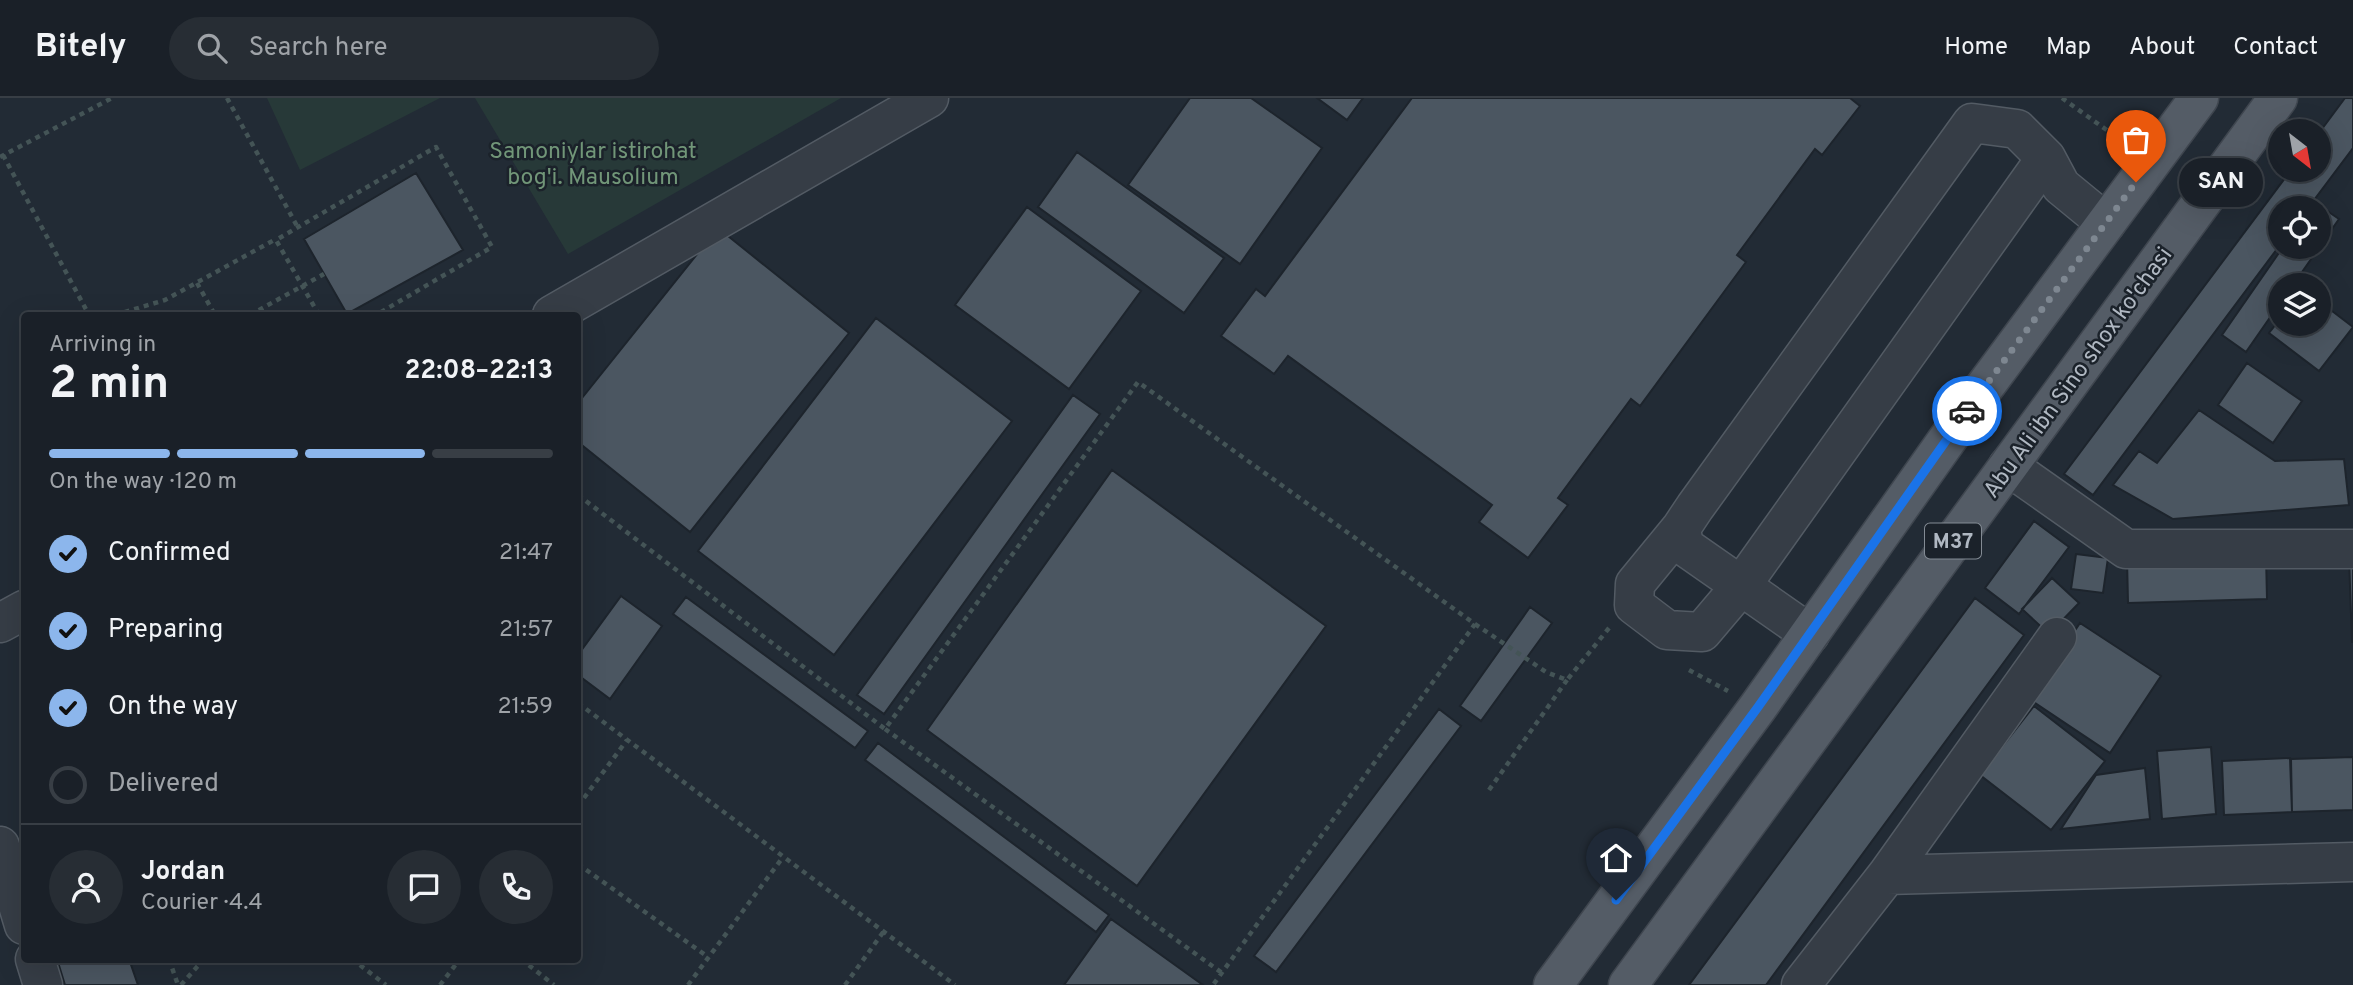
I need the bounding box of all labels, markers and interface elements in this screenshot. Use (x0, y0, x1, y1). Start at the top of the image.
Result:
search box (169, 17, 659, 80)
text: Bitely (35, 27, 127, 69)
icon: search (193, 29, 231, 67)
text: Search here (249, 32, 388, 65)
text: Home (1944, 33, 2008, 63)
text: Map (2046, 33, 2091, 63)
text: About (2129, 33, 2195, 63)
text: Contact (2233, 33, 2318, 63)
pin (2106, 110, 2166, 182)
north arrow (2268, 119, 2331, 182)
map controls (2268, 119, 2331, 336)
icon: bag (2117, 121, 2155, 159)
park label: Samoniylar istirohat bog'i. Mausolium (489, 138, 697, 193)
callout: SAN (2178, 158, 2262, 206)
text: SAN (2198, 168, 2244, 197)
button: locate (2268, 196, 2331, 259)
street label: Abu Ali ibn Sino shox ko'chasi (1978, 242, 2180, 505)
button: layers (2268, 273, 2331, 336)
text: Arriving in (49, 331, 156, 360)
text: 22:08–22:13 (404, 355, 553, 388)
text: 2 min (49, 356, 169, 415)
courier (1932, 376, 2002, 446)
icon: car (1948, 392, 1986, 430)
text: On the way · 120 m (49, 468, 237, 497)
road number: M37 (1925, 524, 1981, 558)
icon: check (49, 535, 87, 573)
text: Confirmed (108, 537, 231, 570)
text: 21:47 (499, 539, 553, 568)
icon: check (49, 612, 87, 650)
text: Preparing (108, 614, 223, 647)
text: 21:57 (499, 616, 553, 645)
icon: check (49, 689, 87, 727)
text: On the way (108, 691, 238, 724)
text: 21:59 (497, 693, 553, 722)
text: Delivered (108, 768, 219, 801)
pin (1586, 828, 1646, 900)
icon: home (1597, 839, 1635, 877)
button: person (49, 850, 123, 924)
button: chat (387, 850, 461, 924)
button: phone (479, 850, 553, 924)
text: Jordan (141, 856, 225, 889)
text: Courier · 4.4 (141, 889, 263, 918)

